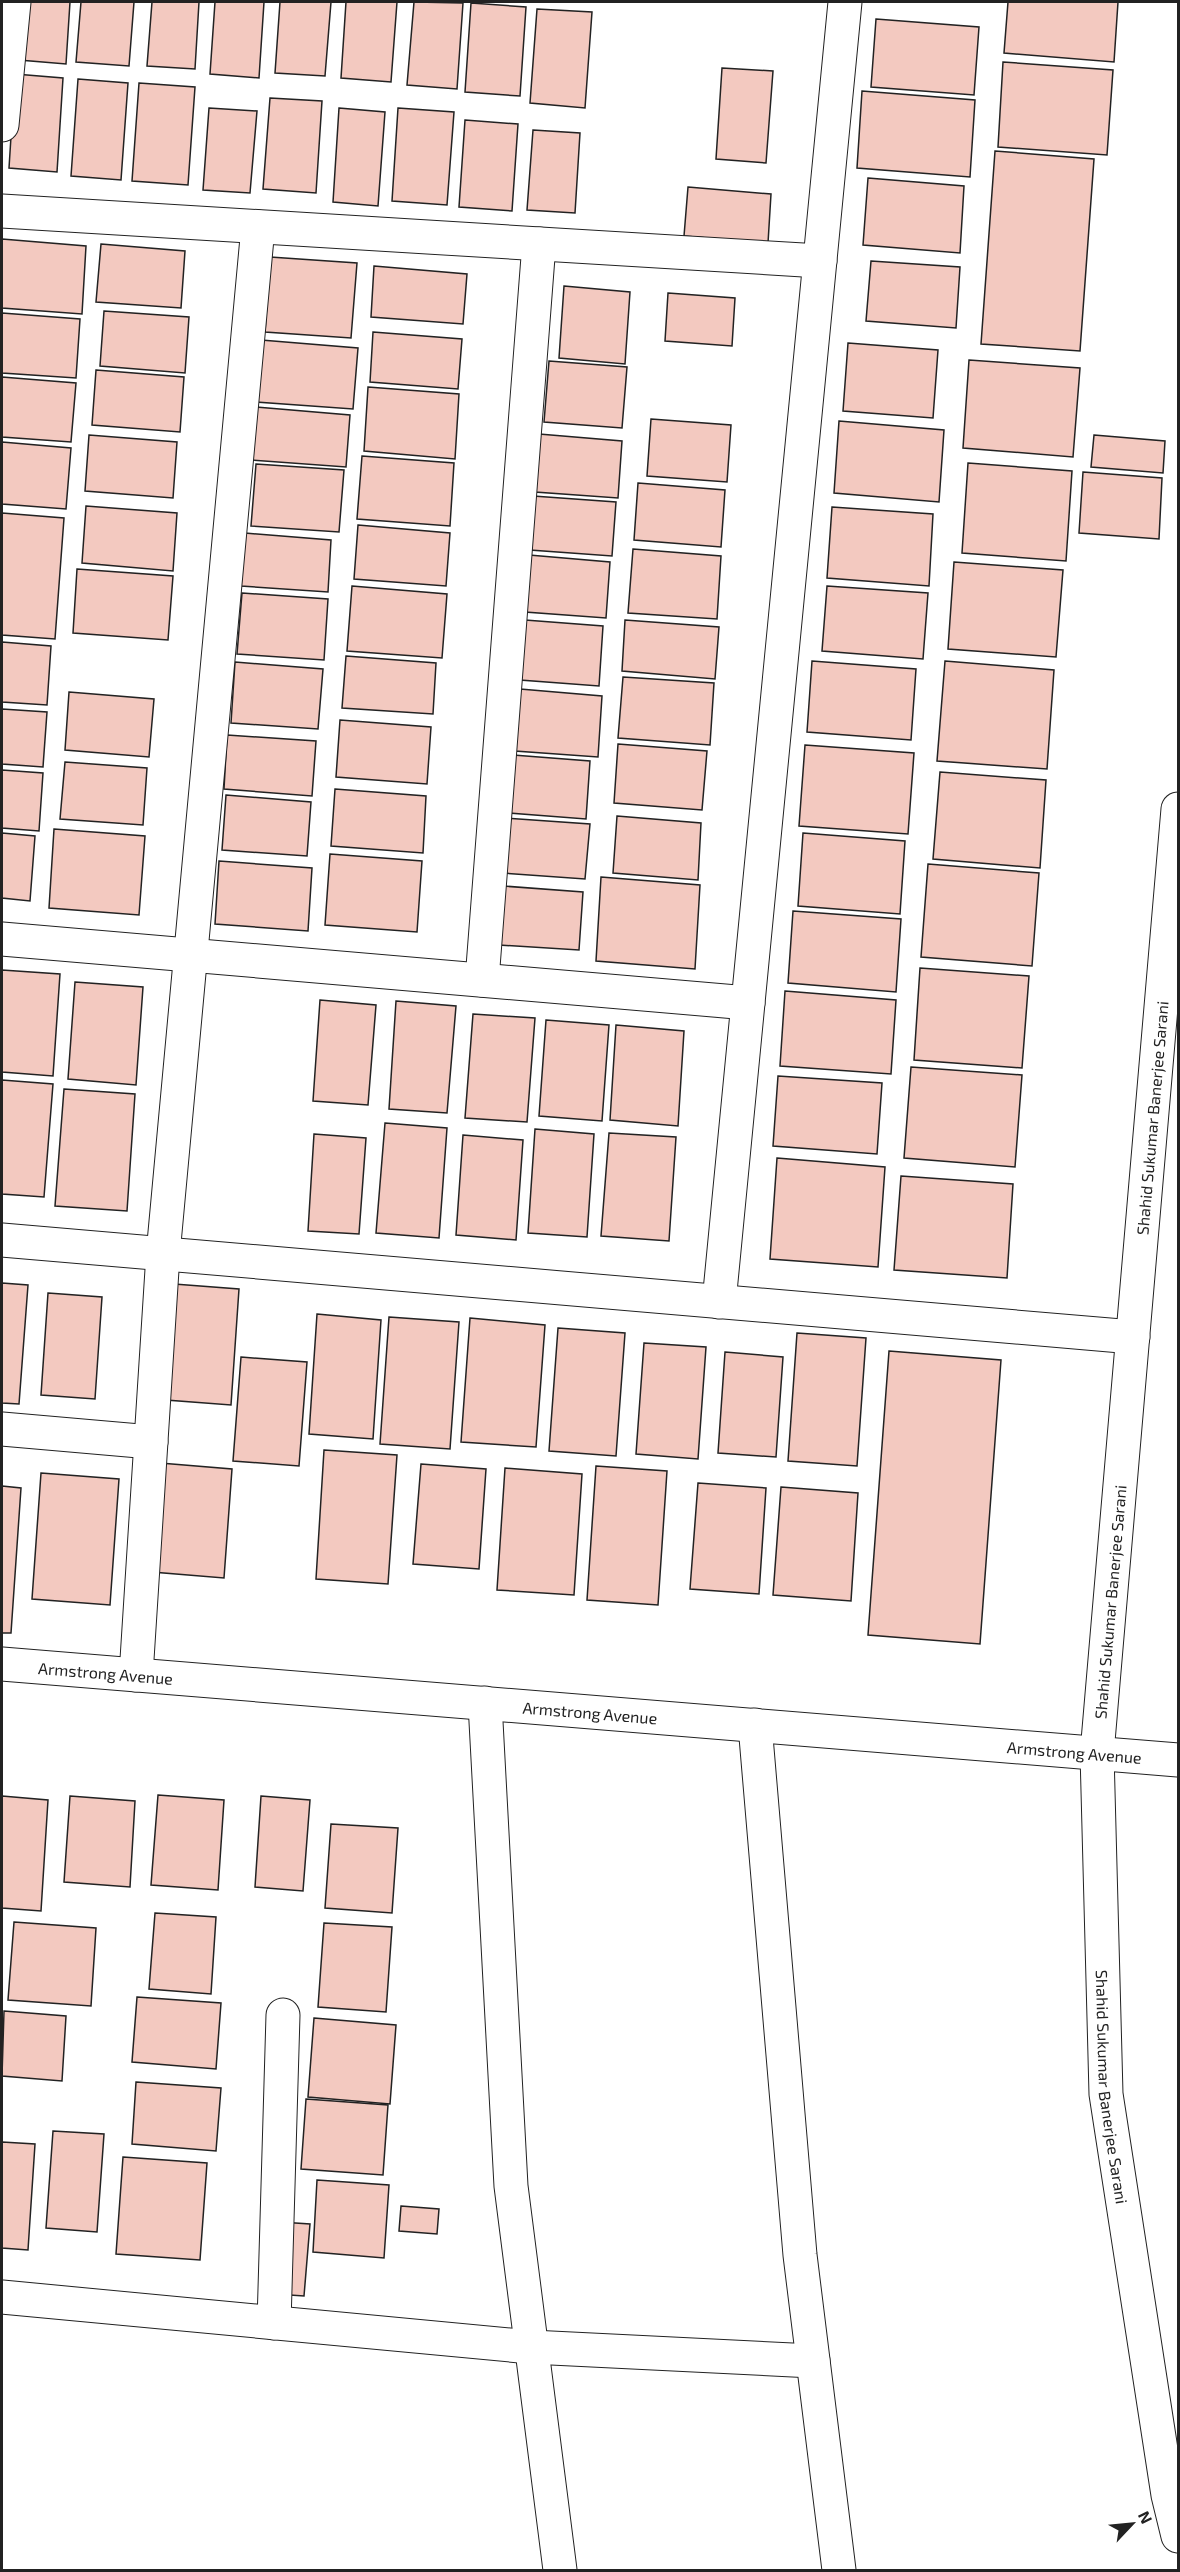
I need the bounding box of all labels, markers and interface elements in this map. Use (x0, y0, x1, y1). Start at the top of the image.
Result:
street label: Shahid Sukumar Banerjee Sarani (1132, 1000, 1173, 1236)
street label: Shahid Sukumar Banerjee Sarani (1090, 1484, 1131, 1720)
street label: Armstrong Avenue (38, 1657, 174, 1687)
street label: Armstrong Avenue (522, 1697, 658, 1727)
street label: Armstrong Avenue (1006, 1737, 1142, 1767)
street label: Shahid Sukumar Banerjee Sarani (1093, 1970, 1132, 2205)
north arrow (1102, 2494, 1162, 2554)
text: N (1135, 2508, 1157, 2527)

